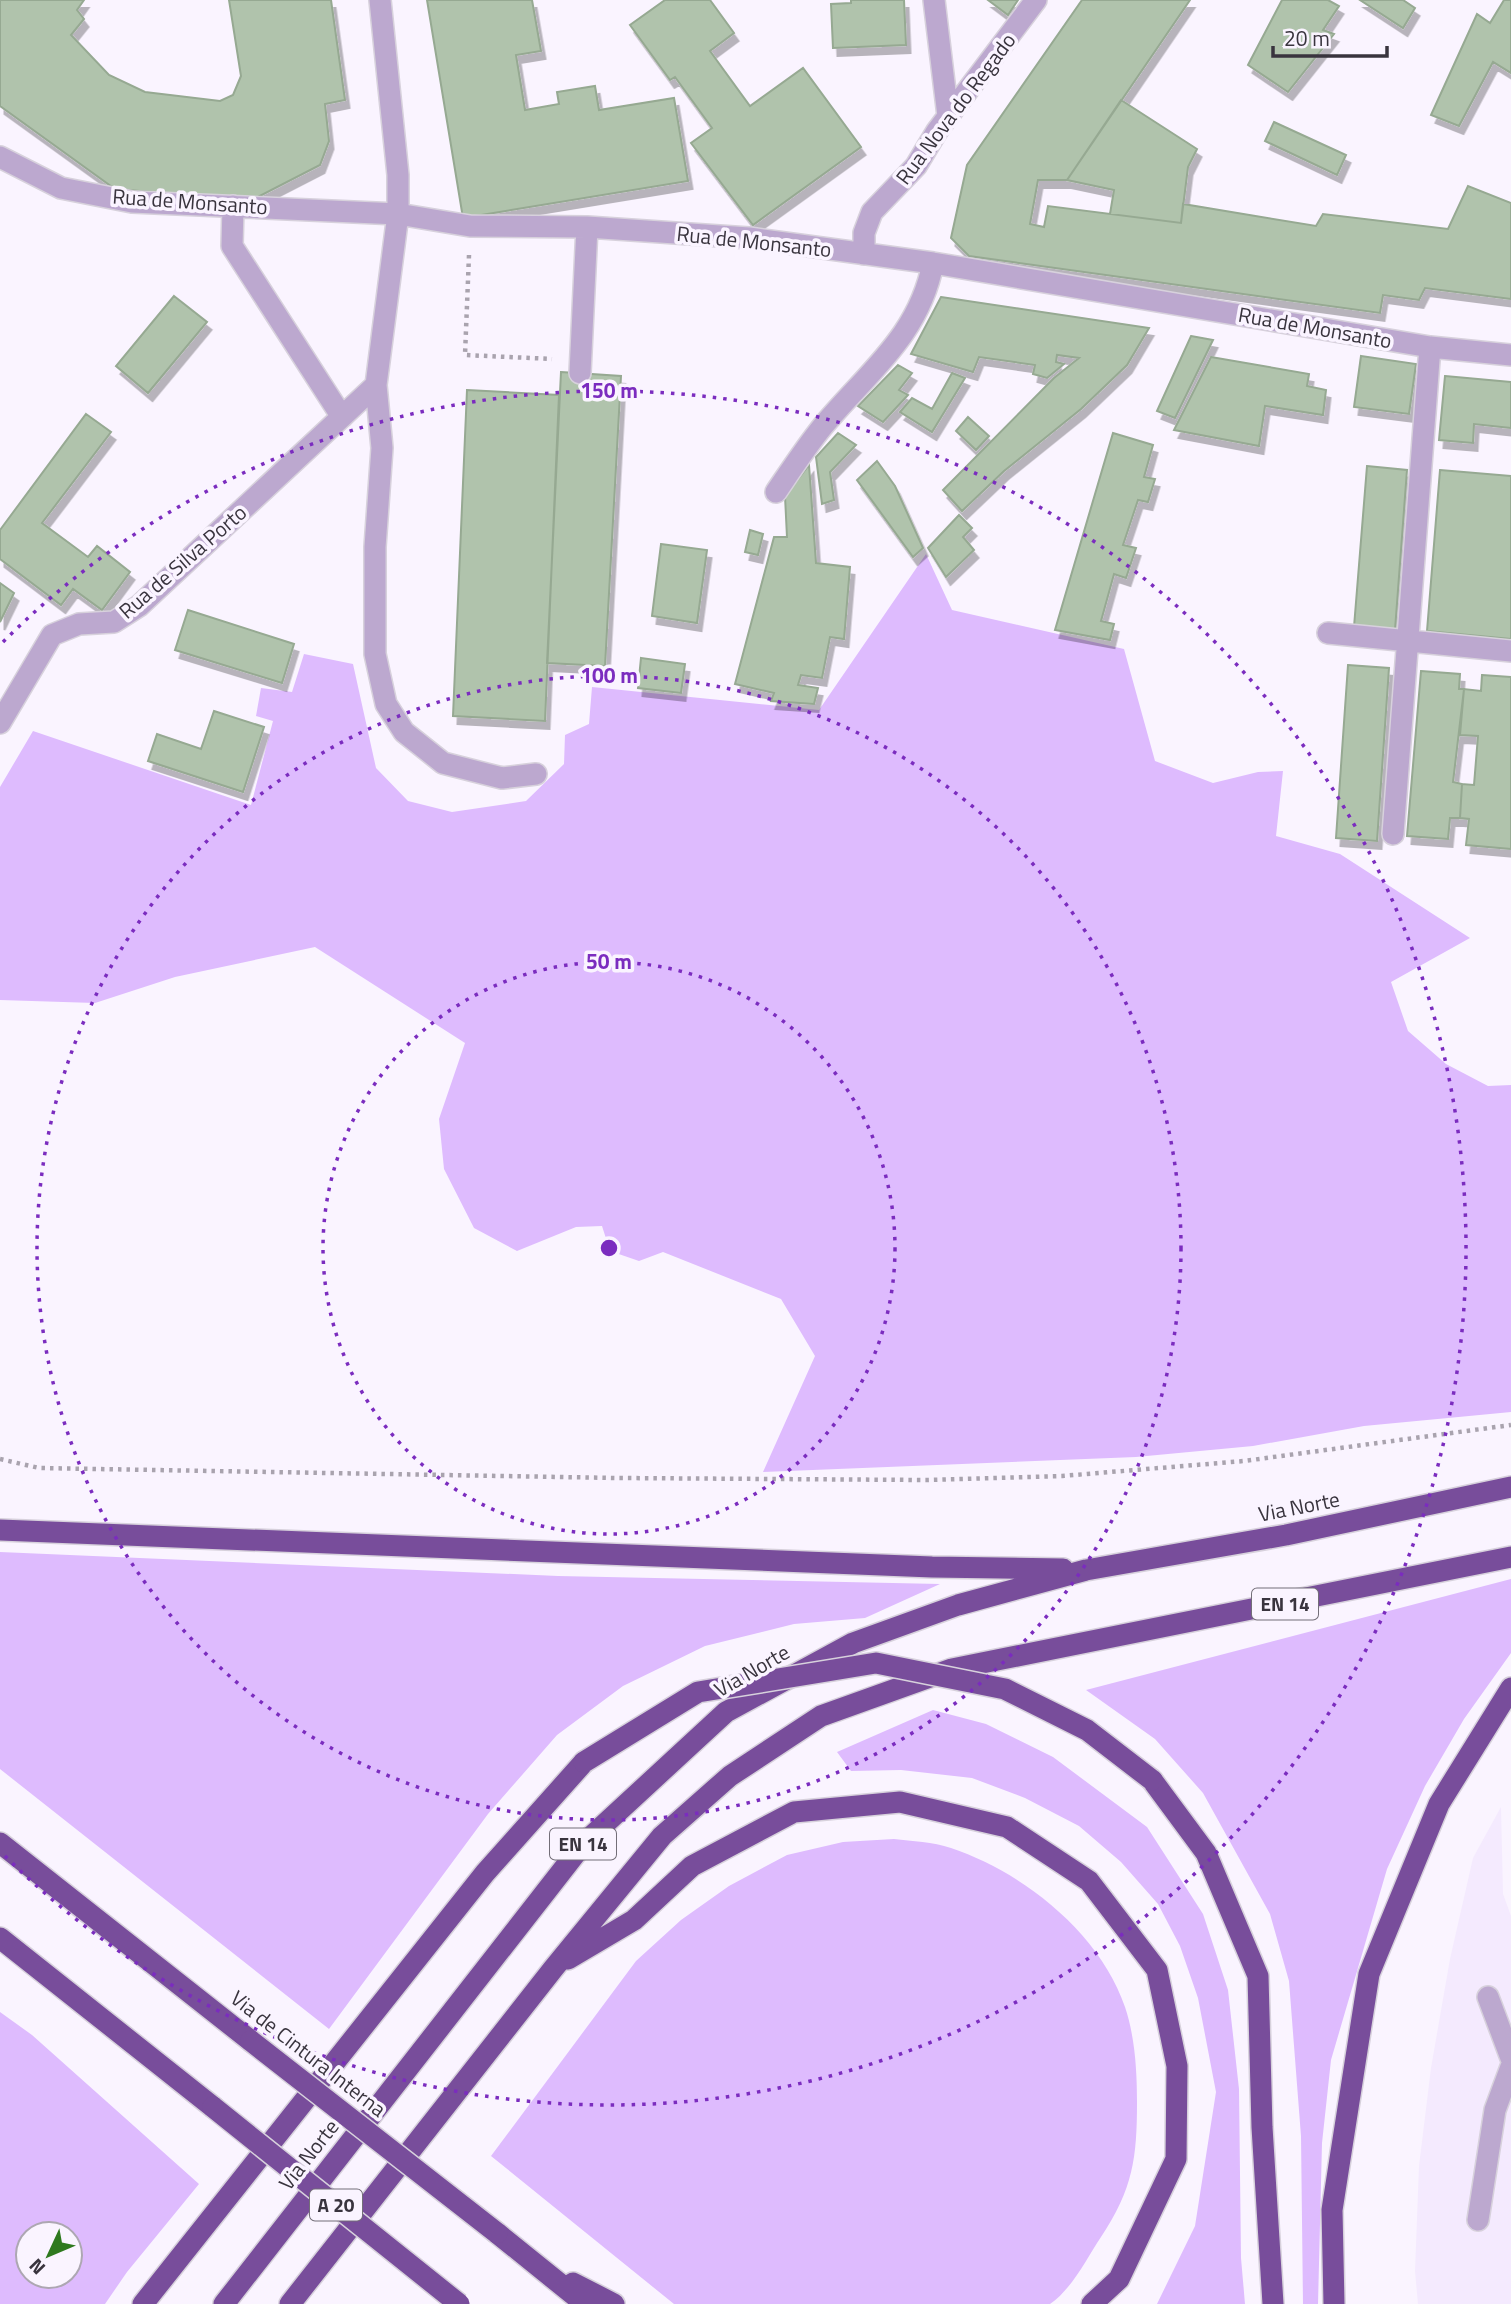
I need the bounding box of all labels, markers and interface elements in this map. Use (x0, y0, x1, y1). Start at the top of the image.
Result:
scale bar (1273, 14, 1387, 58)
text: 20 m (1284, 22, 1330, 54)
street label: Rua Nova do Regado (887, 26, 1023, 191)
street label: Rua de Monsanto (111, 180, 269, 222)
street label: Rua de Monsanto (675, 217, 833, 265)
street label: Rua de Monsanto (1236, 298, 1394, 356)
text: 150 m (580, 374, 638, 406)
street label: Rua de Silva Porto (111, 496, 253, 626)
text: 100 m (580, 659, 638, 691)
text: 50 m (586, 945, 632, 977)
centre of rings (597, 1236, 621, 1260)
street label: Via Norte (1255, 1482, 1342, 1530)
road number: EN 14 (1252, 1588, 1318, 1620)
street label: Via Norte (708, 1636, 795, 1705)
road number: EN 14 (550, 1828, 616, 1860)
street label: Via de Cintura Interna (224, 1982, 394, 2125)
street label: Via Norte (270, 2112, 346, 2197)
road number: A 20 (310, 2190, 362, 2220)
north arrow (14, 2220, 84, 2290)
text: N (21, 2252, 51, 2282)

